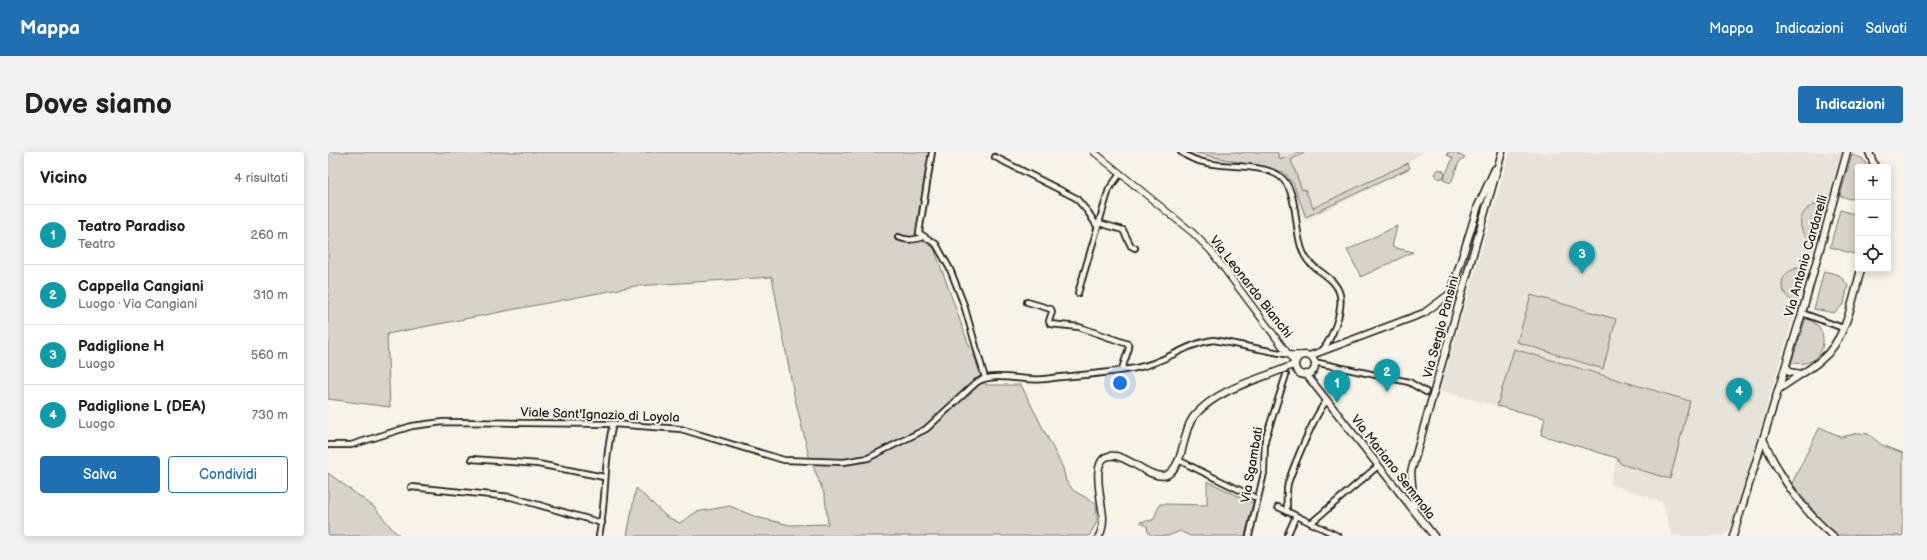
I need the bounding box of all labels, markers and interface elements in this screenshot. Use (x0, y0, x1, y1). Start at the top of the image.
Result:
text: Mappa (20, 17, 80, 40)
text: Mappa (1709, 20, 1753, 37)
text: Indicazioni (1775, 20, 1843, 37)
text: Salvati (1865, 20, 1907, 37)
button: Indicazioni (1798, 86, 1903, 123)
text: Dove siamo (24, 88, 172, 121)
map controls (1855, 164, 1891, 272)
button: + (1855, 164, 1891, 200)
text: Vicino (40, 168, 87, 188)
text: 4 risultati (234, 170, 288, 186)
street label: Via Antonio Cardarelli (1781, 193, 1831, 319)
button: − (1855, 200, 1891, 236)
text: Teatro Paradiso (78, 217, 185, 236)
text: 1 (50, 227, 56, 243)
text: 260 m (250, 227, 288, 243)
street label: Via Leonardo Bianchi (1206, 233, 1296, 341)
text: Teatro (78, 236, 115, 252)
button: locate (1855, 236, 1891, 272)
pin: 3 (1569, 241, 1595, 274)
street label: Via Sergio Pansini (1420, 274, 1462, 380)
text: Cappella Cangiani (78, 277, 204, 296)
text: 2 (49, 287, 57, 303)
text: 310 m (253, 287, 288, 303)
text: Luogo · Via Cangiani (78, 296, 197, 312)
text: Padiglione H (78, 337, 164, 356)
text: 3 (49, 347, 57, 363)
text: 560 m (251, 347, 288, 363)
text: Luogo (78, 356, 115, 372)
pin: 2 (1374, 359, 1400, 392)
pin: 1 (1324, 370, 1350, 403)
your location (1110, 373, 1130, 393)
pin: 4 (1726, 378, 1752, 411)
text: Padiglione L (DEA) (78, 397, 206, 416)
street label: Viale Sant'Ignazio di Loyola (520, 404, 680, 426)
text: 4 (49, 407, 57, 423)
text: 730 m (252, 407, 288, 423)
street label: Via Mariano Semmola (1347, 412, 1439, 522)
text: Luogo (78, 416, 115, 432)
street label: Via Sgambati (1237, 426, 1267, 504)
button: Salva (40, 456, 160, 493)
button: Condividi (168, 456, 288, 493)

